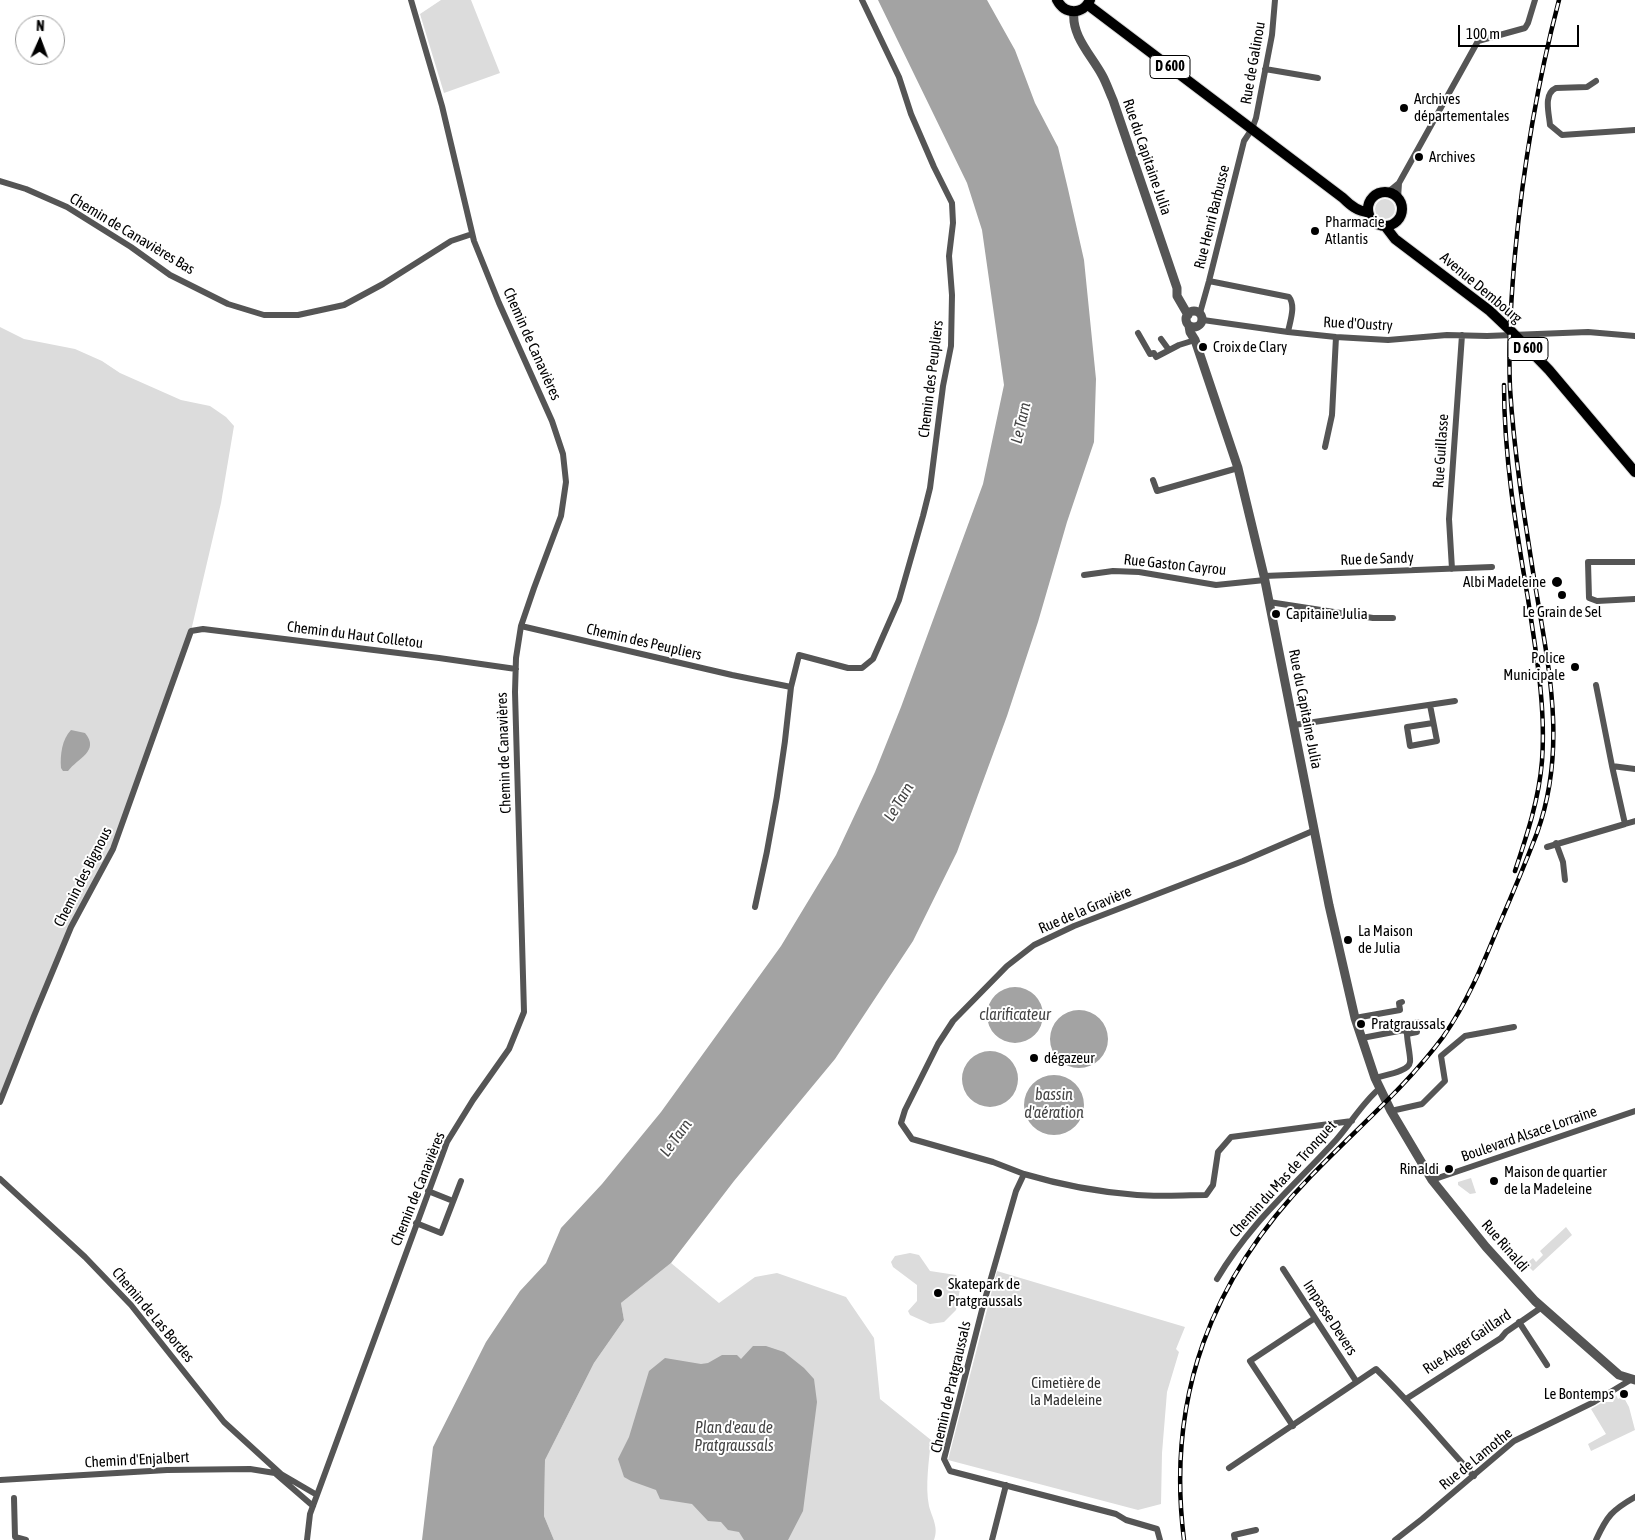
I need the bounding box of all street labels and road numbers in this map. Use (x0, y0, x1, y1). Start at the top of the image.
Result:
street label: Rue de Galinou (1237, 20, 1269, 106)
road number: D 600 (1150, 56, 1190, 78)
street label: Rue du Capitaine Julia (1119, 97, 1175, 217)
street label: Rue Henri Barbusse (1190, 163, 1234, 271)
street label: Chemin de Canavières Bas (66, 190, 198, 278)
street label: Avenue Dembourg (1436, 249, 1526, 327)
street label: Chemin de Canavières (499, 285, 565, 403)
street label: Rue d'Oustry (1323, 313, 1393, 335)
street label: Chemin des Peupliers (915, 319, 947, 439)
road number: D 600 (1508, 338, 1548, 360)
street label: Rue Guillasse (1429, 413, 1453, 489)
street label: Rue de Sandy (1340, 549, 1414, 569)
street label: Rue Gaston Cayrou (1123, 551, 1227, 579)
street label: Chemin du Haut Colletou (286, 618, 424, 652)
street label: Chemin des Peupliers (584, 620, 704, 664)
street label: Rue du Capitaine Julia (1285, 648, 1325, 770)
street label: Chemin de Canavières (493, 692, 515, 814)
street label: Chemin des Bignous (50, 824, 116, 930)
street label: Rue de la Gravière (1036, 882, 1134, 938)
street label: Boulevard Alsace Lorraine (1459, 1102, 1599, 1166)
street label: Chemin du Mas de Tronquet (1226, 1117, 1340, 1241)
street label: Chemin de Canavières (387, 1129, 449, 1249)
street label: Rue Rinaldi (1477, 1216, 1533, 1276)
street label: Chemin de Las Bordes (108, 1264, 198, 1366)
street label: Impasse Devers (1299, 1277, 1361, 1359)
street label: Rue Auger Gaillard (1419, 1306, 1515, 1378)
street label: Chemin de Pratgraussals (927, 1319, 975, 1455)
street label: Rue de Lamothe (1436, 1424, 1516, 1494)
street label: Chemin d'Enjalbert (84, 1448, 190, 1472)

